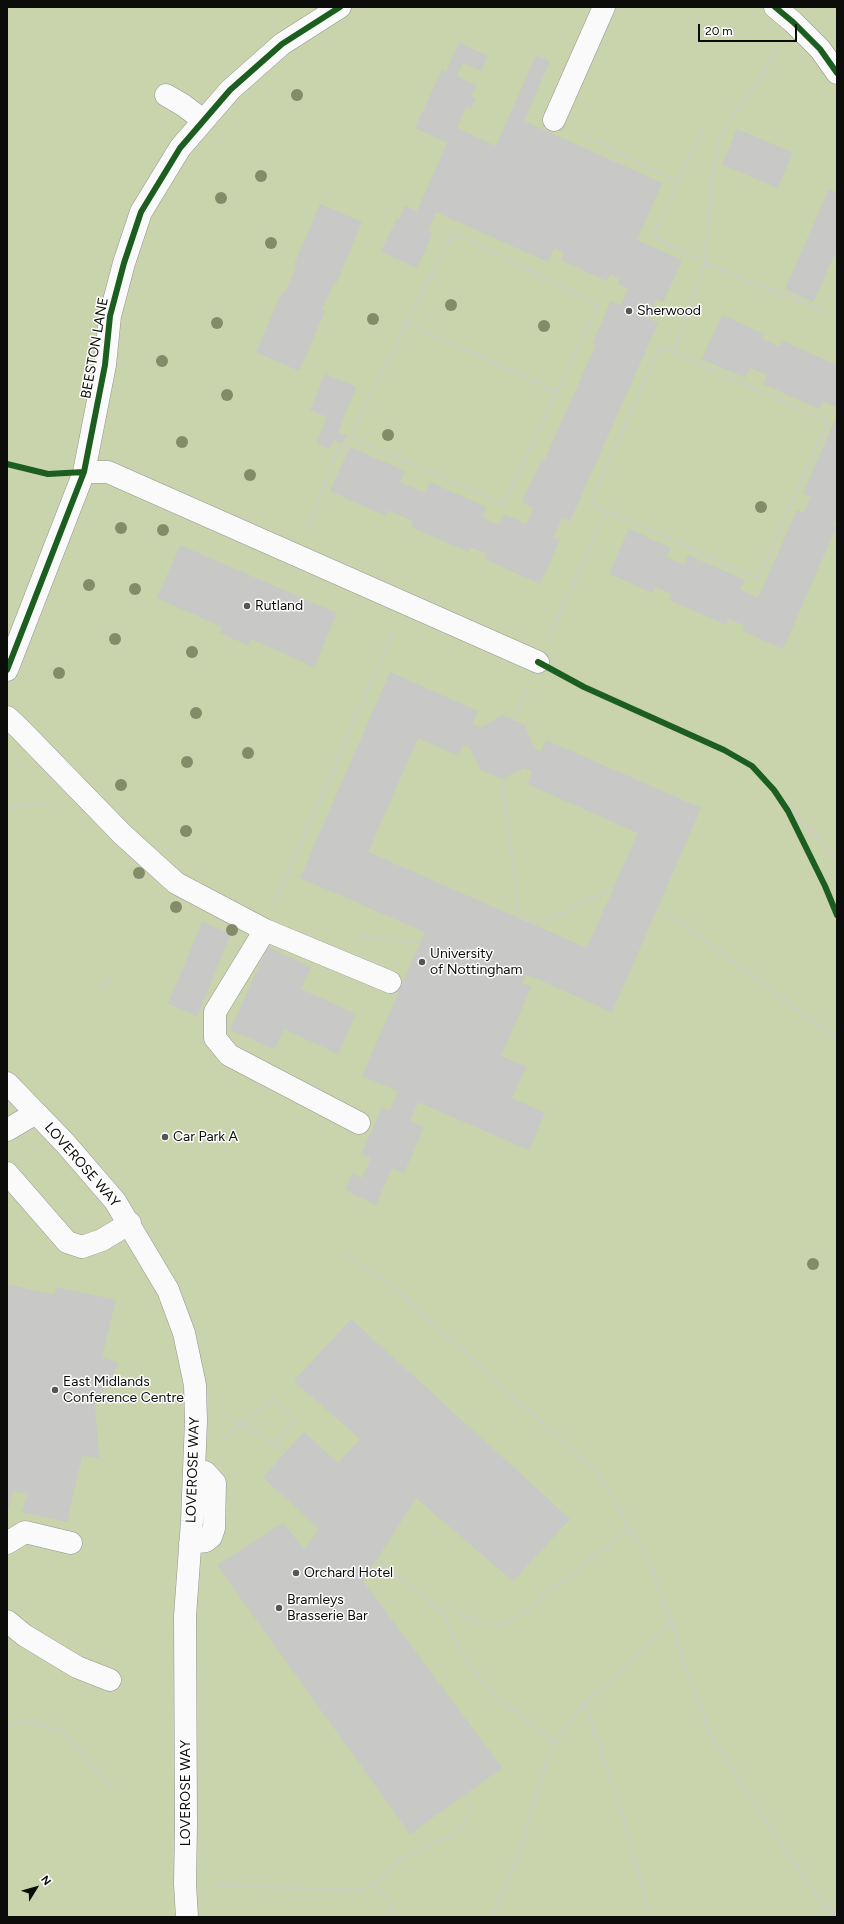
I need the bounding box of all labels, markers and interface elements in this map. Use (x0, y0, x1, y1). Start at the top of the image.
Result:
scale bar (700, 16, 799, 42)
text: 20 m (705, 24, 733, 38)
street label: BEESTON LANE (78, 296, 112, 400)
place label: Sherwood (637, 303, 701, 319)
marker: Sherwood (624, 306, 634, 316)
place label: Rutland (255, 598, 303, 614)
marker: Rutland (242, 601, 252, 611)
place label: University of Nottingham (430, 946, 522, 978)
marker: University of Nottingham (417, 957, 427, 967)
street label: LOVEROSE WAY (41, 1119, 123, 1211)
place label: Car Park A (173, 1129, 238, 1145)
marker: Car Park A (160, 1132, 170, 1142)
place label: East Midlands Conference Centre (63, 1374, 184, 1406)
marker: East Midlands Conference Centre (50, 1385, 60, 1395)
street label: LOVEROSE WAY (183, 1416, 203, 1524)
place label: Orchard Hotel (304, 1565, 393, 1581)
marker: Orchard Hotel (291, 1568, 301, 1578)
place label: Bramleys Brasserie Bar (287, 1592, 368, 1624)
marker: Bramleys Brasserie Bar (274, 1603, 284, 1613)
street label: LOVEROSE WAY (178, 1740, 194, 1846)
north arrow (16, 1868, 56, 1908)
text: N (38, 1873, 54, 1888)

